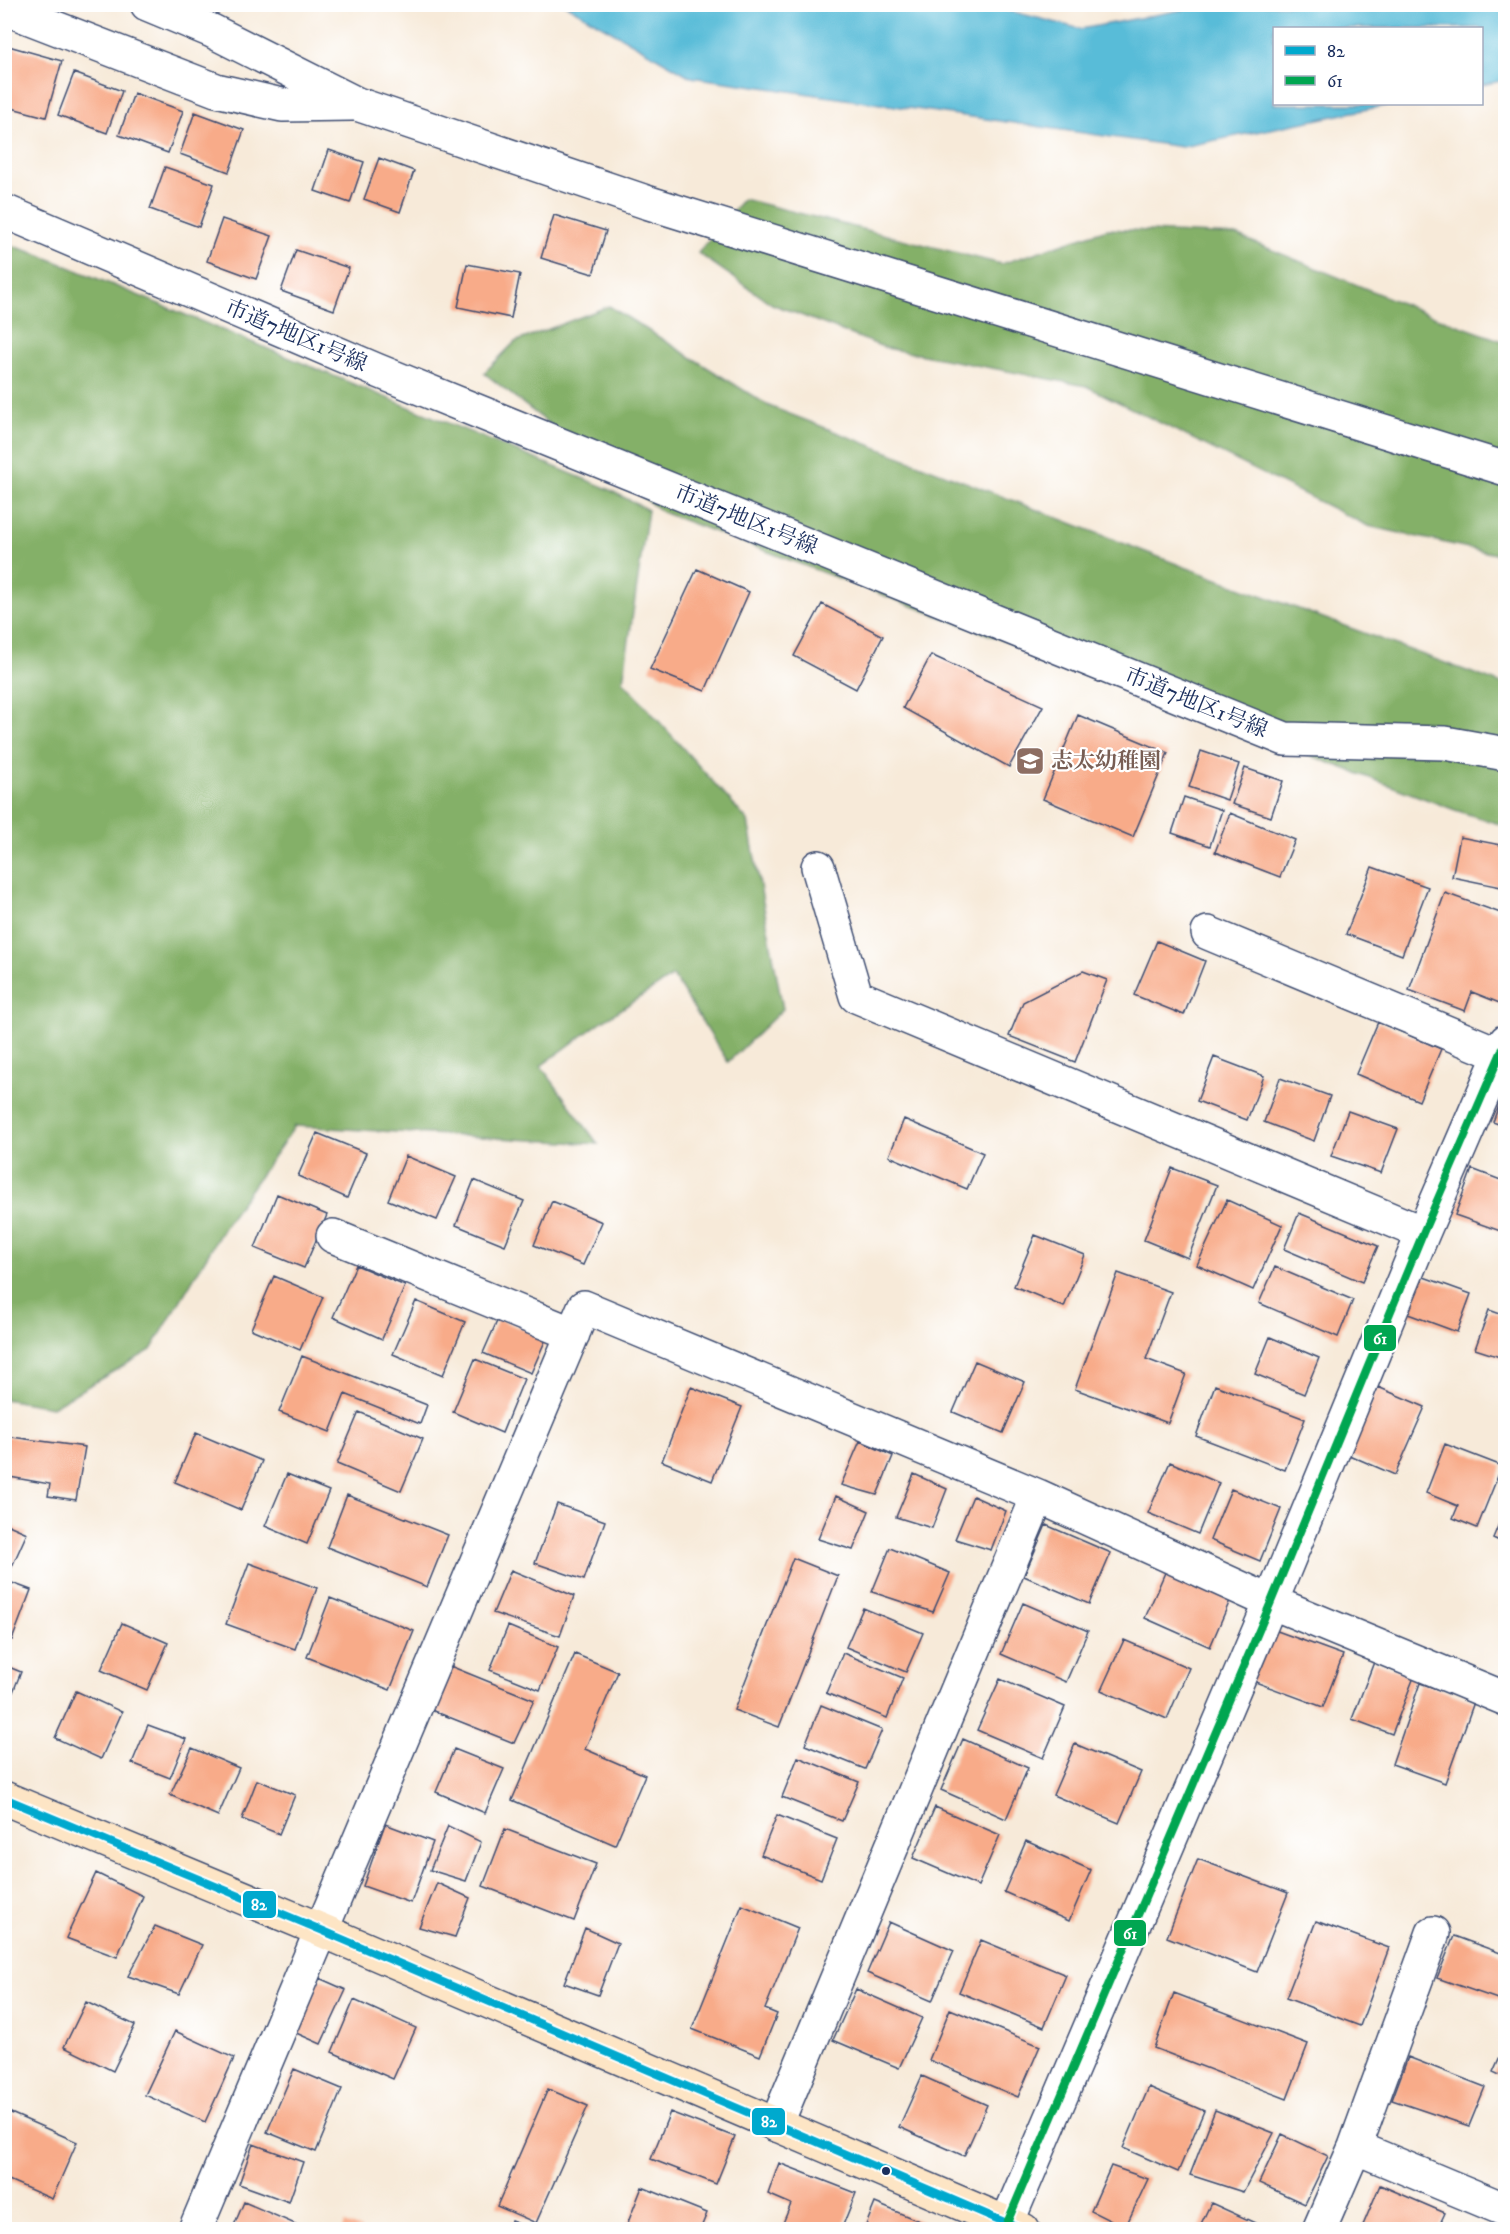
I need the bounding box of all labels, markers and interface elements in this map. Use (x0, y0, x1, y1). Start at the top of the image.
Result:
legend (1273, 27, 1483, 105)
text: 82 (1327, 41, 1345, 63)
text: 61 (1327, 71, 1343, 93)
street label: 市道7地区1号線 (221, 294, 371, 378)
street label: 市道7地区1号線 (671, 479, 821, 561)
street label: 市道7地区1号線 (1121, 662, 1271, 744)
school or university icon: 志太幼稚園 (1014, 745, 1046, 777)
place label: 志太幼稚園 (1051, 748, 1161, 775)
line badge: 61 (1363, 1324, 1397, 1352)
text: 61 (1373, 1329, 1387, 1349)
line badge: 82 (242, 1890, 277, 1919)
text: 82 (251, 1895, 268, 1915)
line badge: 61 (1113, 1919, 1147, 1947)
text: 61 (1123, 1924, 1137, 1944)
line badge: 82 (751, 2107, 786, 2136)
text: 82 (761, 2112, 778, 2132)
unlabelled marker (880, 2165, 892, 2177)

